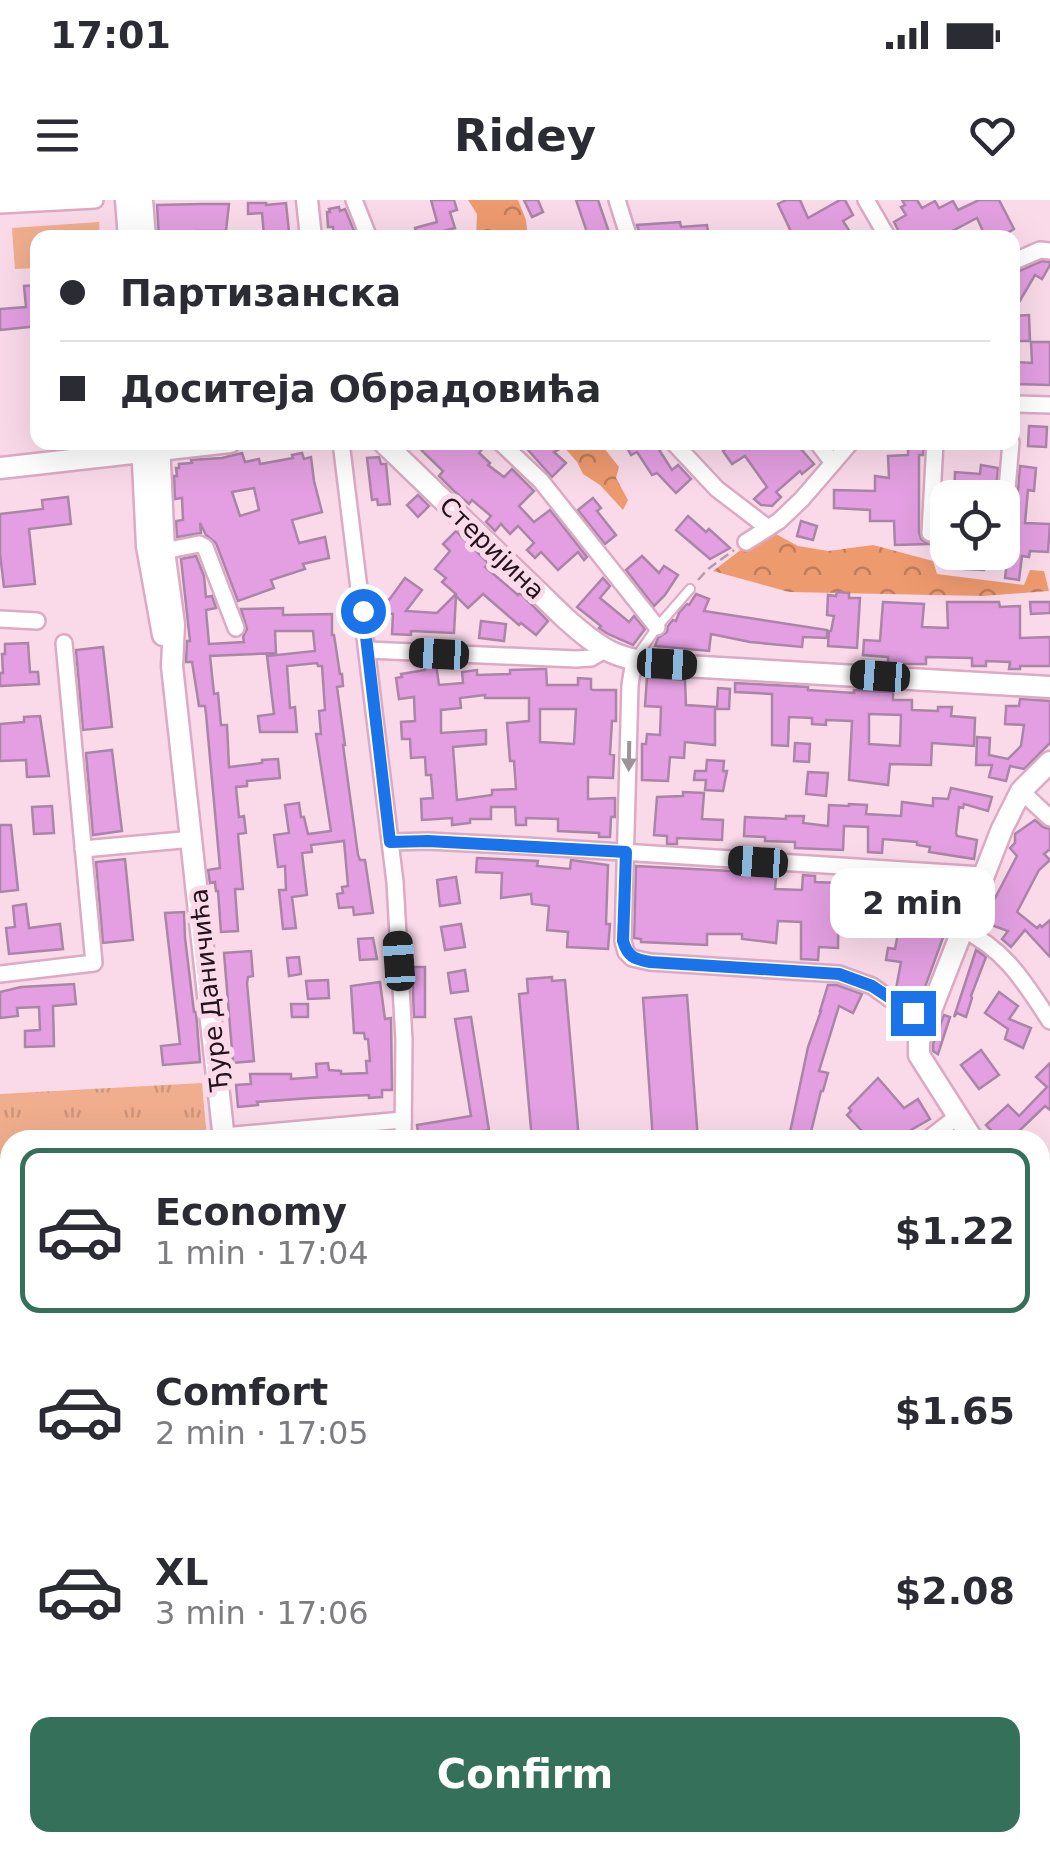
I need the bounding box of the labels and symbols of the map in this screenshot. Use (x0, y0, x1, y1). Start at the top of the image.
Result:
street label: Стеријина (434, 491, 550, 605)
route start (341, 589, 386, 634)
car (408, 637, 470, 671)
car (636, 647, 698, 681)
car (849, 659, 911, 693)
one-way arrow (621, 741, 637, 773)
car (727, 845, 789, 879)
callout: 2 min (830, 868, 996, 938)
street label: Ђуре Даничића (184, 887, 234, 1094)
car (382, 930, 416, 992)
route end (891, 991, 936, 1036)

